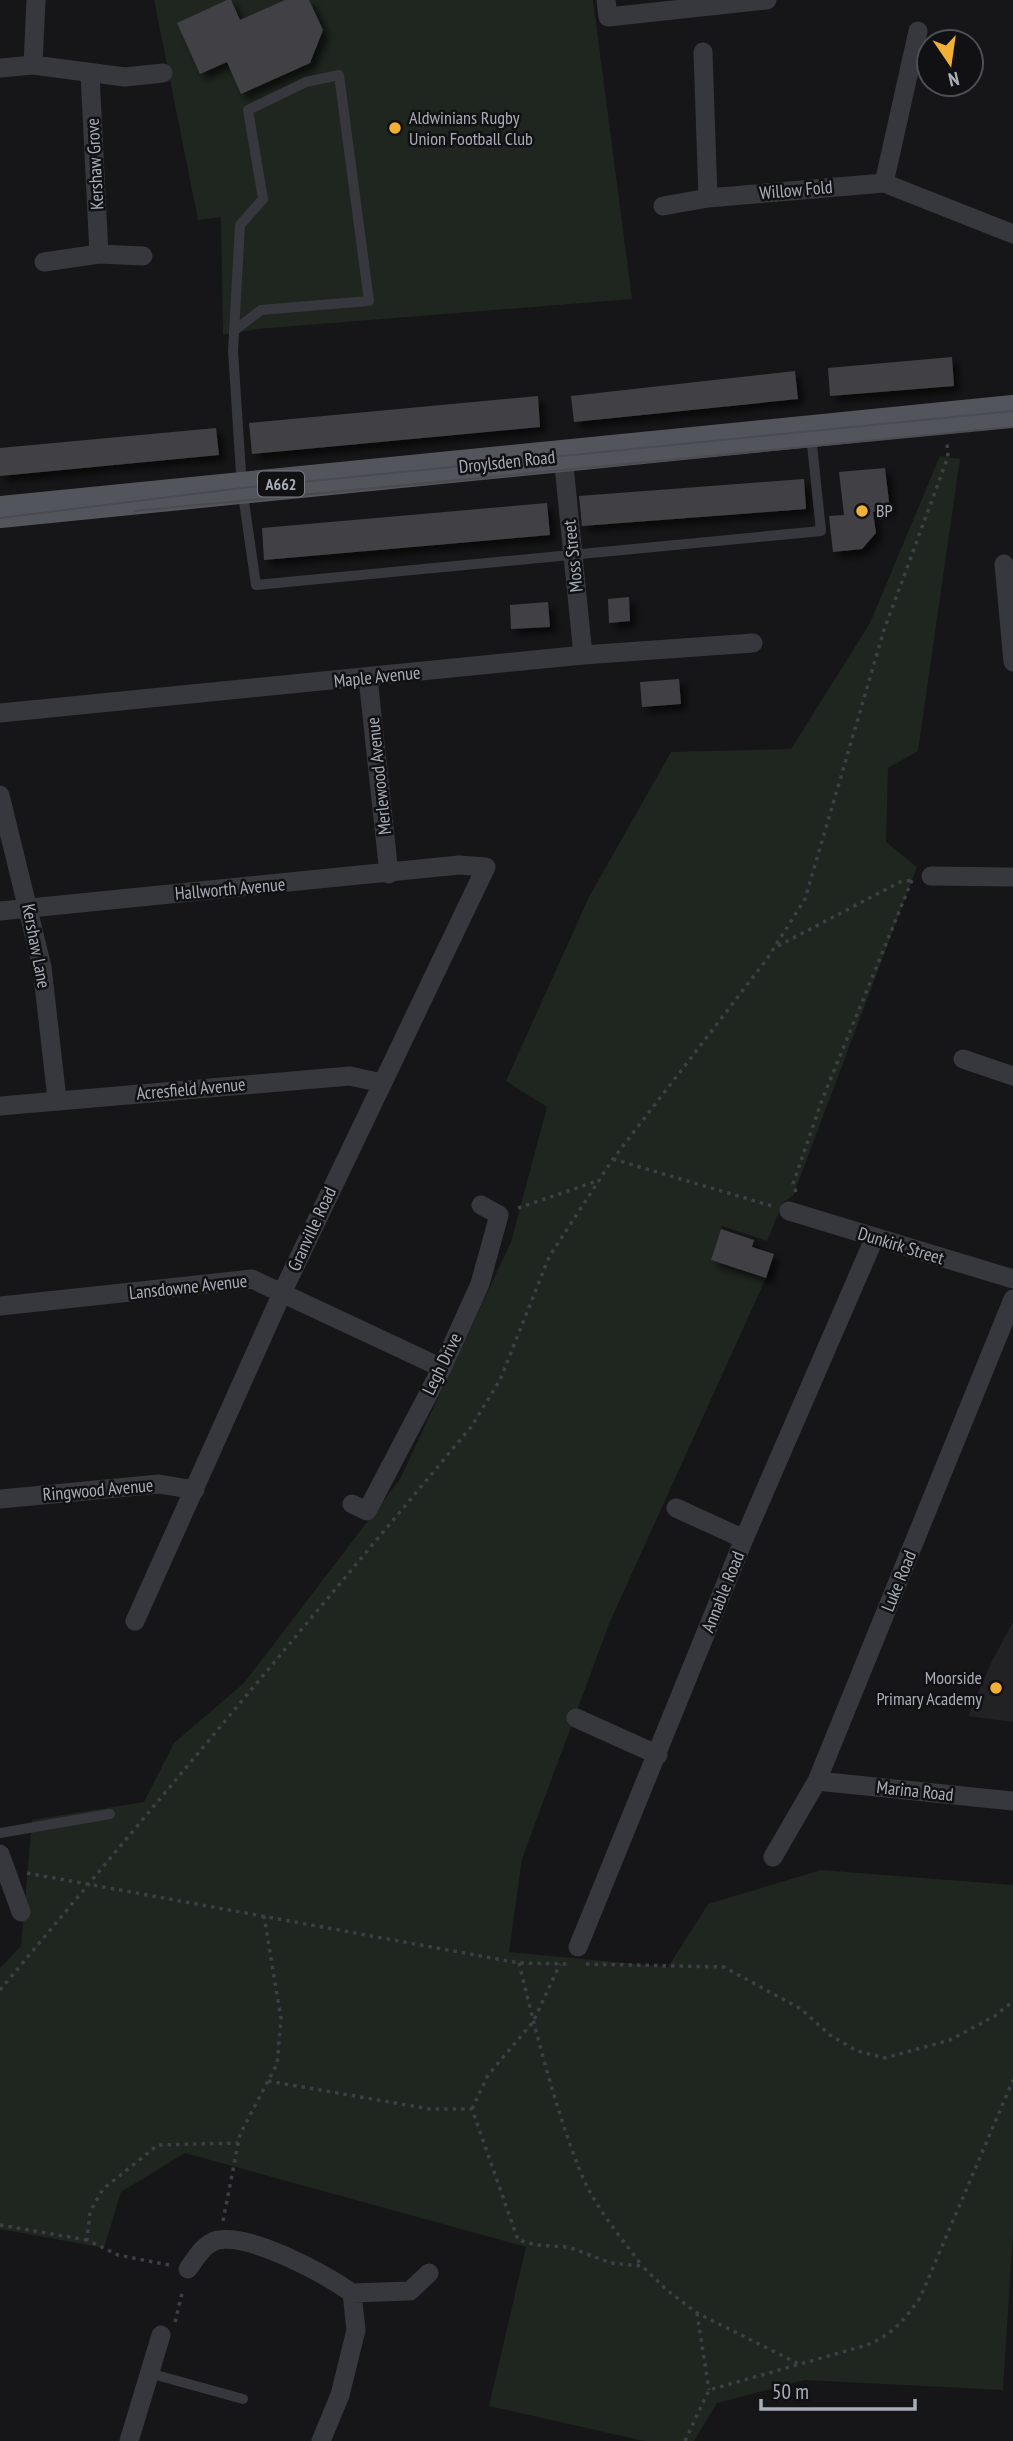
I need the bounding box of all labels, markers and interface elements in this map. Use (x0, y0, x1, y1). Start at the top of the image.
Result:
north arrow (915, 28, 985, 98)
text: N (946, 67, 962, 92)
place label: Aldwinians Rugby Union Football Club (409, 106, 533, 150)
street label: Kershaw Grove (81, 118, 108, 210)
marker: Aldwinians Rugby Union Football Club (387, 120, 403, 136)
street label: Willow Fold (758, 175, 833, 204)
street label: Droylsden Road (458, 445, 556, 478)
road number: A662 (258, 471, 304, 496)
place label: BP (876, 499, 893, 522)
marker: BP (854, 503, 870, 519)
street label: Moss Street (557, 519, 588, 593)
street label: Maple Avenue (332, 661, 421, 692)
street label: Merlewood Avenue (361, 716, 396, 836)
street label: Hallworth Avenue (174, 872, 286, 905)
street label: Kershaw Lane (17, 902, 56, 990)
street label: Acresfield Avenue (135, 1072, 246, 1105)
street label: Granville Road (282, 1183, 341, 1274)
street label: Dunkirk Street (855, 1222, 947, 1269)
street label: Lansdowne Avenue (128, 1269, 248, 1304)
street label: Legh Drive (417, 1329, 466, 1399)
street label: Ringwood Avenue (42, 1473, 154, 1506)
street label: Luke Road (876, 1547, 921, 1615)
street label: Annable Road (696, 1548, 749, 1636)
place label: Moorside Primary Academy (876, 1666, 982, 1710)
marker: Moorside Primary Academy (988, 1680, 1004, 1696)
street label: Marina Road (875, 1775, 955, 1806)
scale bar (761, 2368, 915, 2412)
text: 50 m (772, 2378, 809, 2405)

